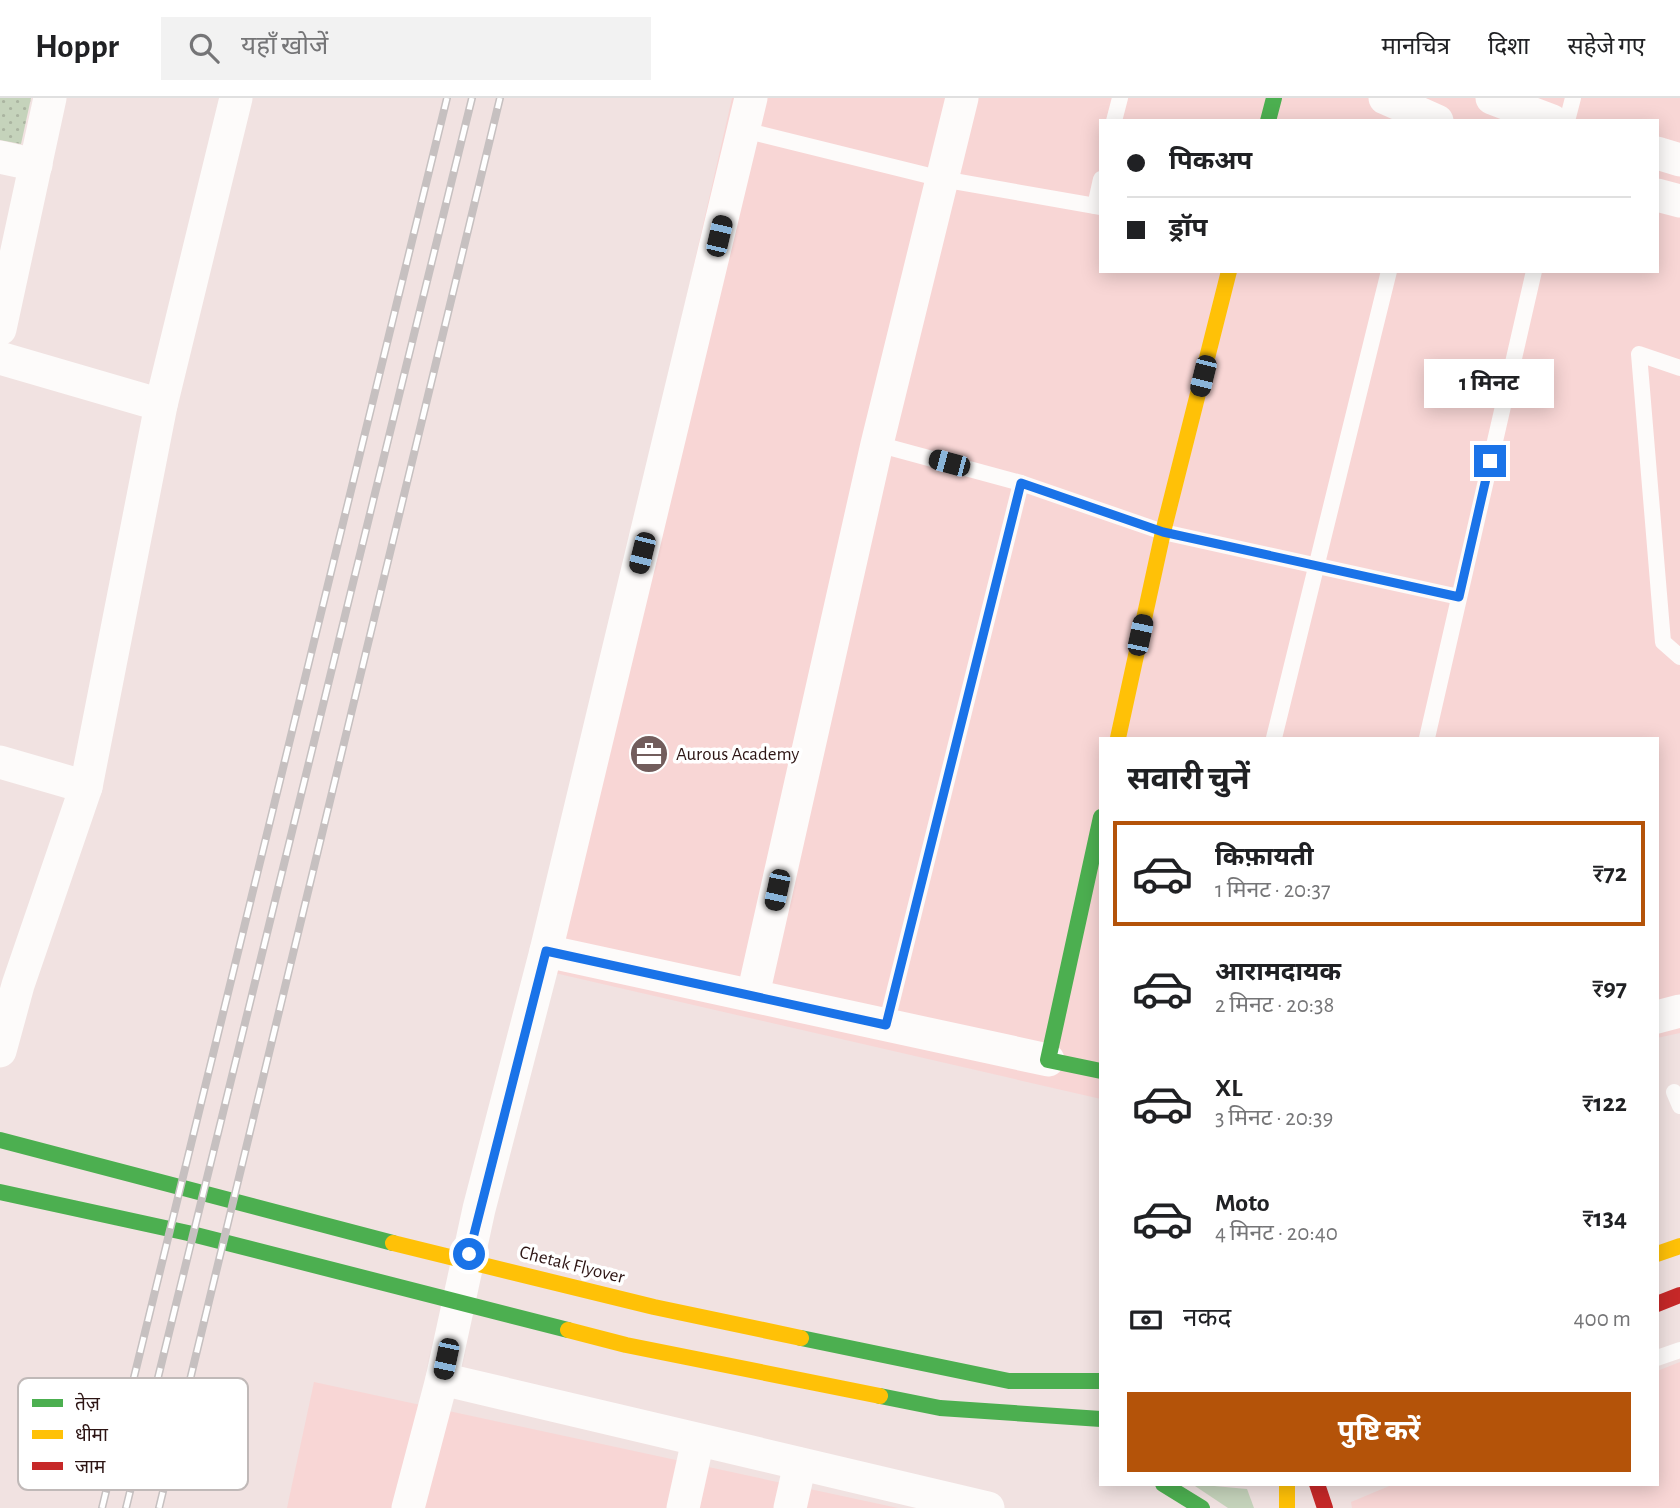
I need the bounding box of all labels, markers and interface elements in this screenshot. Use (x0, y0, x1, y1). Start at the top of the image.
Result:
search box (161, 17, 651, 80)
icon: search (185, 29, 223, 67)
text: Hoppr (35, 31, 119, 64)
text: यहाँ खोजें (241, 33, 328, 59)
text: मानचित्र (1381, 35, 1450, 59)
text: दिशा (1488, 35, 1529, 59)
text: सहेजे गए (1567, 35, 1645, 59)
text: पिकअप (1169, 148, 1252, 174)
car (705, 213, 734, 259)
text: ड्रॉप (1169, 215, 1207, 241)
car (1188, 353, 1219, 399)
callout: 1 मिनट (1425, 360, 1555, 408)
text: 1 मिनट (1459, 372, 1519, 395)
route end (1474, 445, 1506, 477)
car (926, 447, 973, 479)
car (627, 530, 658, 576)
car (1126, 612, 1155, 658)
office icon: Aurous Academy (628, 733, 670, 775)
place label: Aurous Academy (676, 745, 799, 764)
text: सवारी चुनें (1127, 763, 1250, 795)
icon: car (1131, 842, 1194, 905)
text: किफ़ायती (1215, 844, 1314, 870)
text: ₹72 (1593, 860, 1627, 886)
car (763, 867, 792, 913)
text: 1 मिनट · 20:37 (1215, 879, 1331, 902)
icon: car (1131, 957, 1194, 1020)
text: आरामदायक (1215, 959, 1341, 985)
text: ₹97 (1592, 975, 1627, 1001)
text: 2 मिनट · 20:38 (1215, 994, 1334, 1017)
icon: car (1131, 1072, 1194, 1135)
text: XL (1215, 1075, 1242, 1101)
text: ₹122 (1582, 1090, 1627, 1116)
text: 3 मिनट · 20:39 (1215, 1107, 1333, 1130)
icon: car (1131, 1187, 1194, 1250)
text: Moto (1215, 1190, 1270, 1216)
text: ₹134 (1582, 1205, 1627, 1231)
text: 4 मिनट · 20:40 (1215, 1222, 1338, 1245)
route start (453, 1238, 485, 1270)
street label: Chetak Flyover (517, 1243, 627, 1287)
icon: cash (1127, 1301, 1165, 1339)
text: नकद (1183, 1305, 1231, 1331)
text: 400 m (1573, 1308, 1631, 1331)
car (432, 1336, 461, 1382)
legend (18, 1378, 248, 1490)
text: तेज़ (75, 1392, 101, 1414)
button: पुष्टि करें (1127, 1392, 1631, 1472)
text: धीमा (75, 1424, 109, 1445)
text: जाम (75, 1458, 106, 1477)

